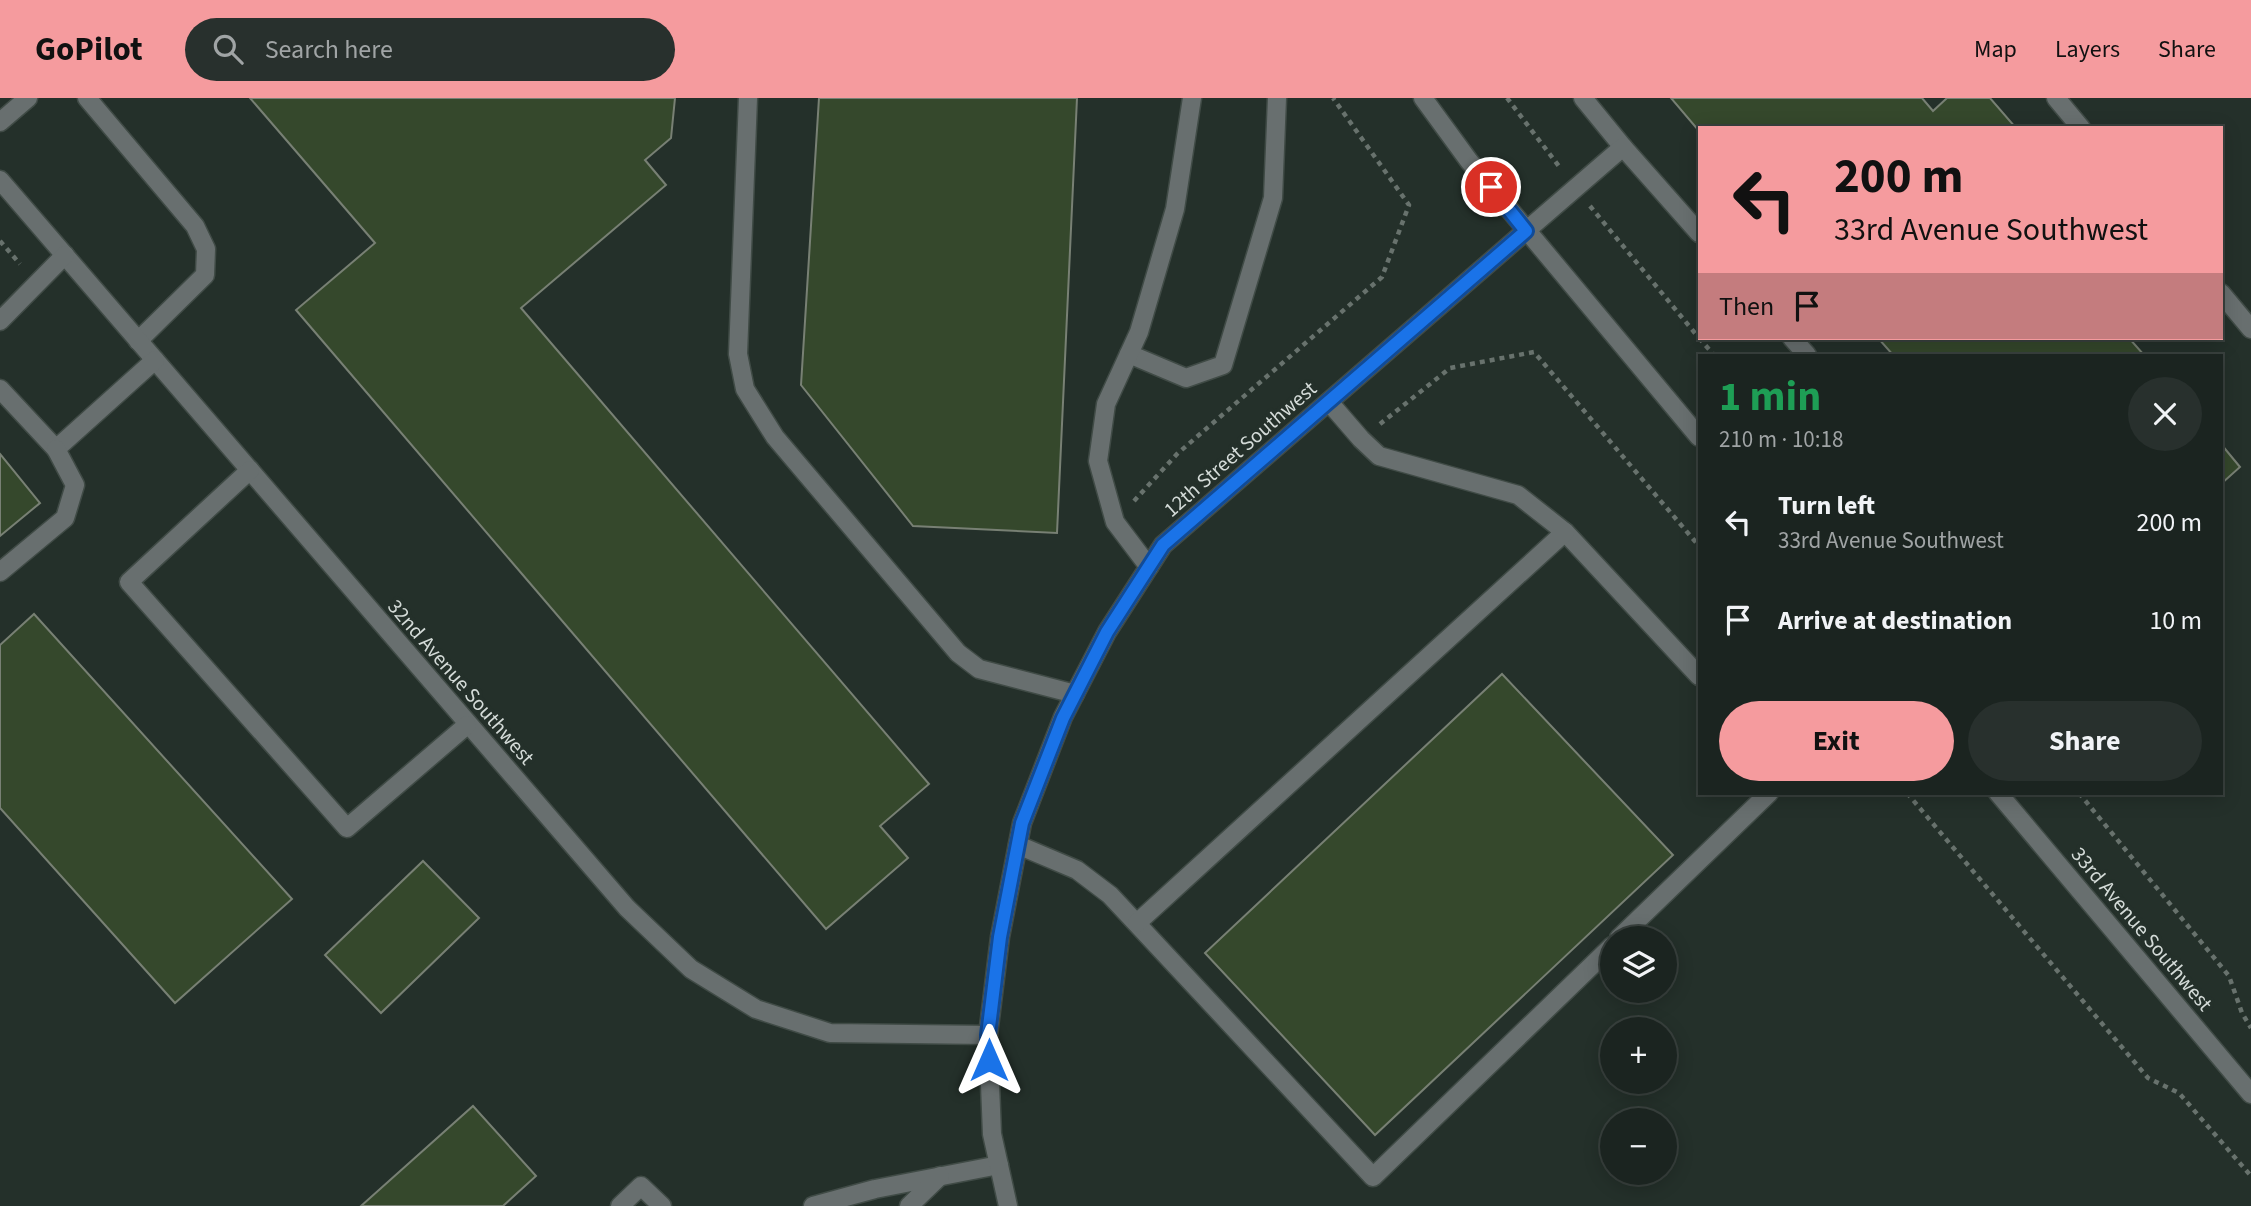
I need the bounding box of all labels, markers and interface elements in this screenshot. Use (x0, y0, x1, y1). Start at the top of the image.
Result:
search box (185, 18, 675, 81)
text: GoPilot (35, 26, 143, 73)
icon: search (209, 30, 247, 68)
text: Search here (265, 31, 393, 68)
text: Map (1974, 32, 2017, 67)
text: Layers (2055, 32, 2120, 67)
text: Share (2158, 32, 2216, 67)
text: 200 m (1834, 142, 1963, 212)
icon: left (1719, 154, 1810, 245)
pin (1461, 157, 1521, 217)
icon: arrive (1472, 168, 1510, 206)
text: 33rd Avenue Southwest (1834, 207, 2148, 253)
icon: arrive (1788, 287, 1826, 325)
text: Then (1719, 288, 1774, 325)
text: 1 min (1719, 367, 1821, 427)
street label: 12th Street Southwest (1157, 374, 1323, 524)
button: close (2128, 377, 2202, 451)
text: 210 m · 10:18 (1719, 423, 1843, 456)
text: Turn left (1778, 487, 1875, 524)
icon: left (1719, 503, 1757, 541)
text: 200 m (2136, 504, 2202, 541)
text: 33rd Avenue Southwest (1778, 524, 2004, 557)
street label: 32nd Avenue Southwest (381, 593, 541, 771)
icon: arrive (1719, 601, 1757, 639)
text: Arrive at destination (1778, 602, 2012, 639)
text: 10 m (2149, 602, 2202, 639)
button: Exit (1719, 701, 1954, 781)
button: Share (1968, 701, 2202, 781)
street label: 33rd Avenue Southwest (2064, 840, 2220, 1018)
map controls (1600, 926, 1677, 1185)
button: layers (1600, 926, 1677, 1003)
button: + (1600, 1017, 1677, 1094)
position arrow (952, 1023, 1026, 1097)
button: − (1600, 1108, 1677, 1185)

